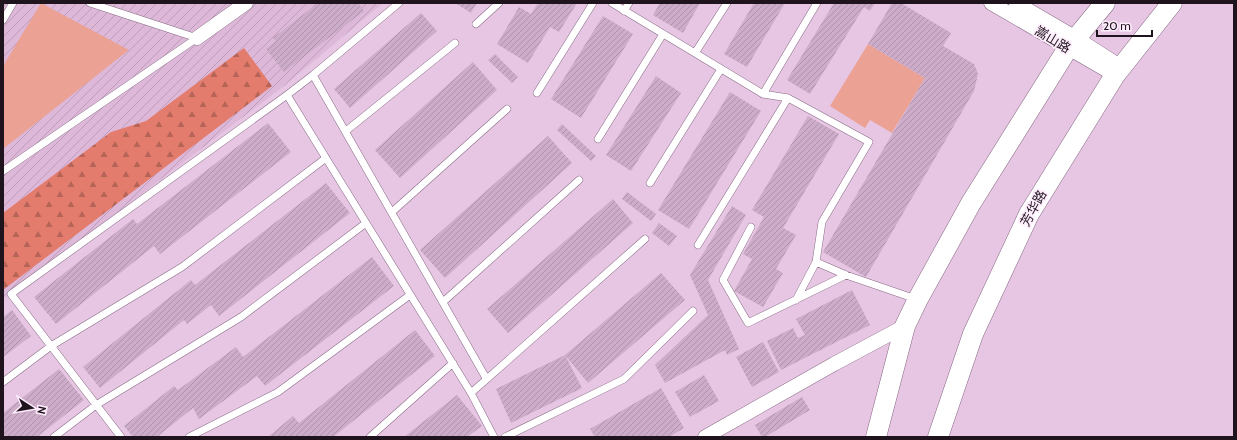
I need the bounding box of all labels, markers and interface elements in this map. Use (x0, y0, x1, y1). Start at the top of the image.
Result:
scale bar (1097, 12, 1152, 38)
text: 20 m (1103, 18, 1131, 33)
street label: 嵩山路 (1032, 22, 1074, 56)
street label: 芳华路 (1017, 187, 1049, 229)
north arrow (12, 388, 52, 428)
text: N (34, 405, 49, 415)

